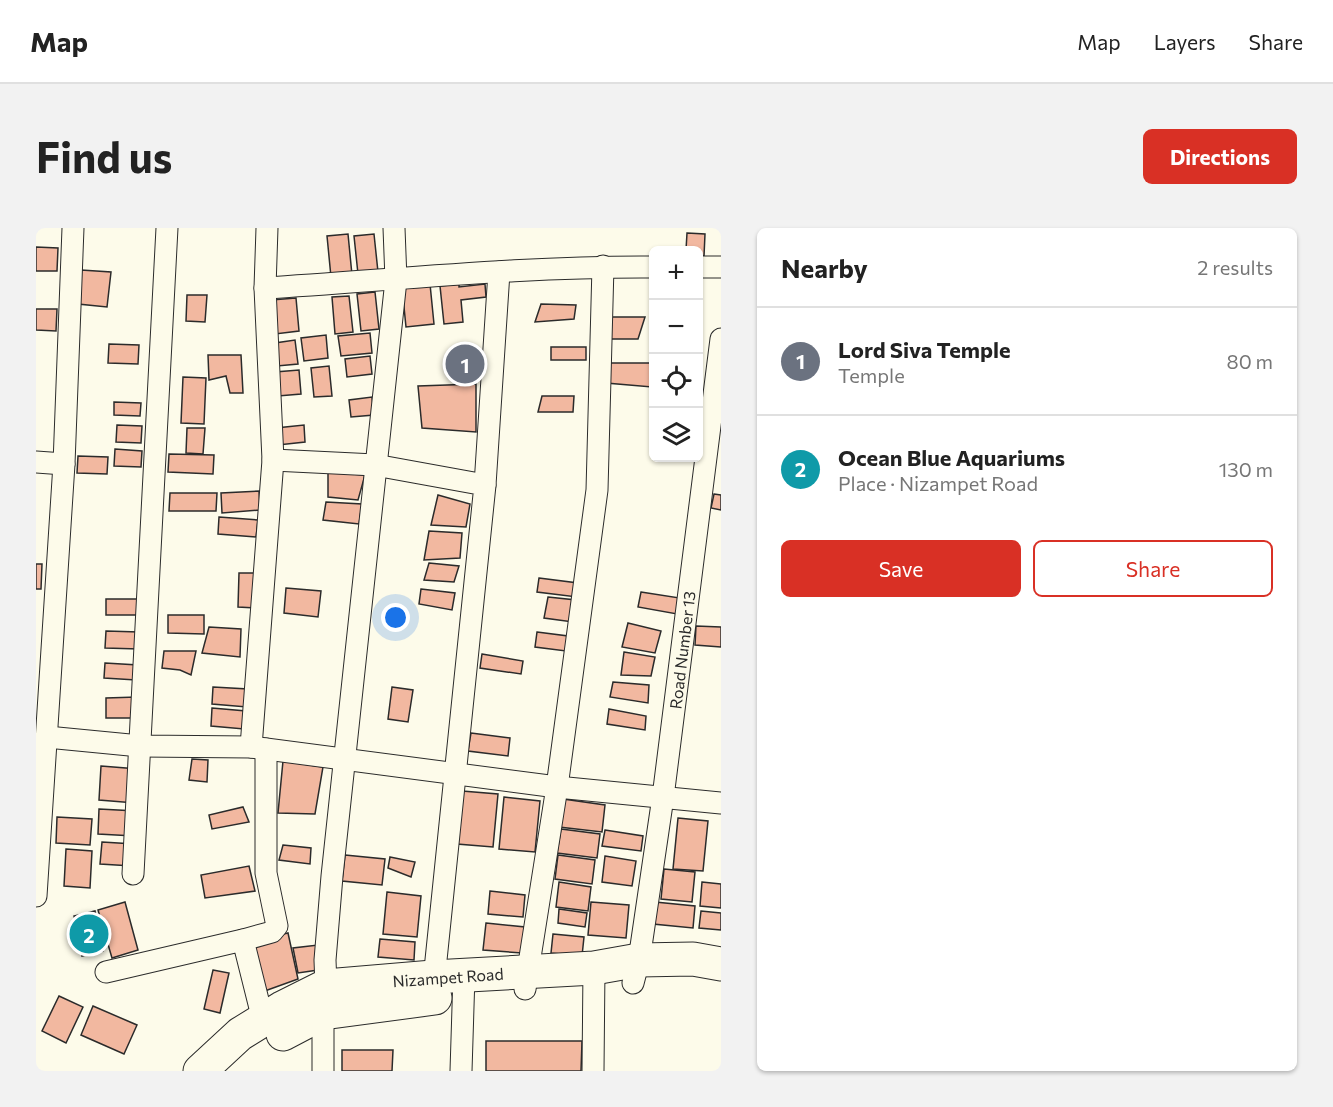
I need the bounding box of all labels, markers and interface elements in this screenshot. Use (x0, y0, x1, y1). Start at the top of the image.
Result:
text: Map (30, 24, 88, 58)
text: Map (1077, 29, 1121, 54)
text: Layers (1154, 29, 1216, 54)
text: Share (1249, 29, 1303, 54)
button: Directions (1143, 129, 1297, 184)
text: Find us (36, 130, 172, 182)
map controls (649, 246, 703, 462)
button: + (649, 246, 703, 300)
text: Nearby (781, 252, 868, 283)
text: 2 results (1197, 255, 1273, 279)
button: − (649, 300, 703, 354)
text: Lord Siva Temple (838, 336, 1011, 363)
pin: 1 (446, 342, 484, 386)
text: 1 (796, 349, 805, 373)
text: 80 m (1227, 349, 1273, 373)
button: locate (649, 354, 703, 408)
text: Temple (838, 363, 905, 387)
button: layers (649, 408, 703, 462)
text: Ocean Blue Aquariums (838, 444, 1065, 471)
text: 2 (795, 457, 806, 481)
text: 130 m (1219, 457, 1273, 481)
text: Place · Nizampet Road (838, 471, 1038, 495)
button: Save (781, 540, 1021, 597)
button: Share (1033, 540, 1273, 597)
street label: Road Number 13 (665, 590, 699, 710)
your location (381, 603, 410, 632)
pin: 2 (70, 912, 108, 956)
street label: Nizampet Road (392, 964, 504, 990)

